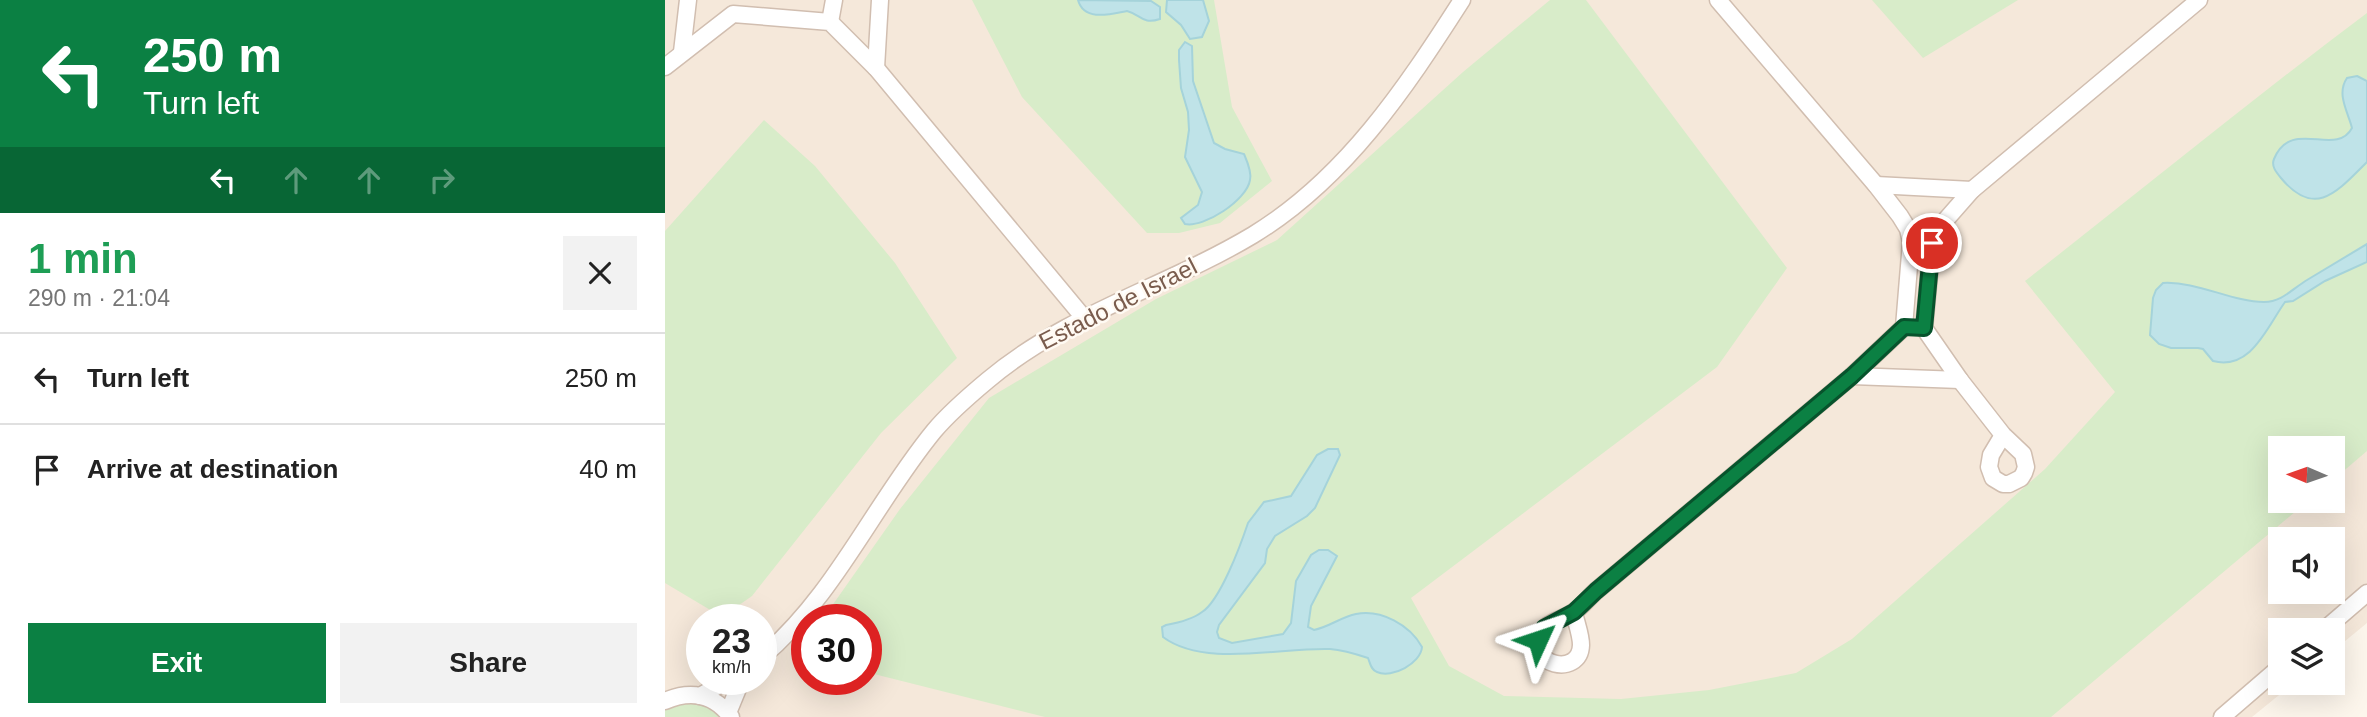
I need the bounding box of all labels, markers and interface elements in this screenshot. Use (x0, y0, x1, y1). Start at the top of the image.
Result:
icon: left (28, 28, 119, 119)
text: 250 m (143, 28, 282, 82)
text: Turn left (143, 85, 259, 121)
icon: left (204, 161, 242, 199)
icon: ahead (277, 161, 315, 199)
icon: ahead (350, 161, 388, 199)
icon: right (423, 161, 461, 199)
pin (1902, 213, 1962, 273)
icon: arrive (1913, 224, 1951, 262)
text: 1 min (28, 235, 138, 282)
button: close (563, 236, 637, 310)
street label: Estado de Israel (1034, 252, 1201, 355)
text: 290 m · 21:04 (28, 285, 170, 311)
icon: left (28, 360, 66, 398)
text: Turn left (87, 363, 189, 393)
text: 250 m (565, 363, 637, 393)
north arrow (2268, 436, 2345, 513)
map controls (2268, 436, 2345, 695)
icon: arrive (28, 451, 66, 489)
text: Arrive at destination (87, 454, 338, 484)
text: 40 m (579, 454, 637, 484)
button: sound (2268, 527, 2345, 604)
position arrow (1501, 603, 1575, 677)
speed limit sign: 30 (791, 604, 882, 695)
button: layers (2268, 618, 2345, 695)
text: 23 (712, 621, 751, 660)
button: Exit (28, 623, 326, 703)
button: Share (340, 623, 637, 703)
text: km/h (712, 657, 751, 677)

